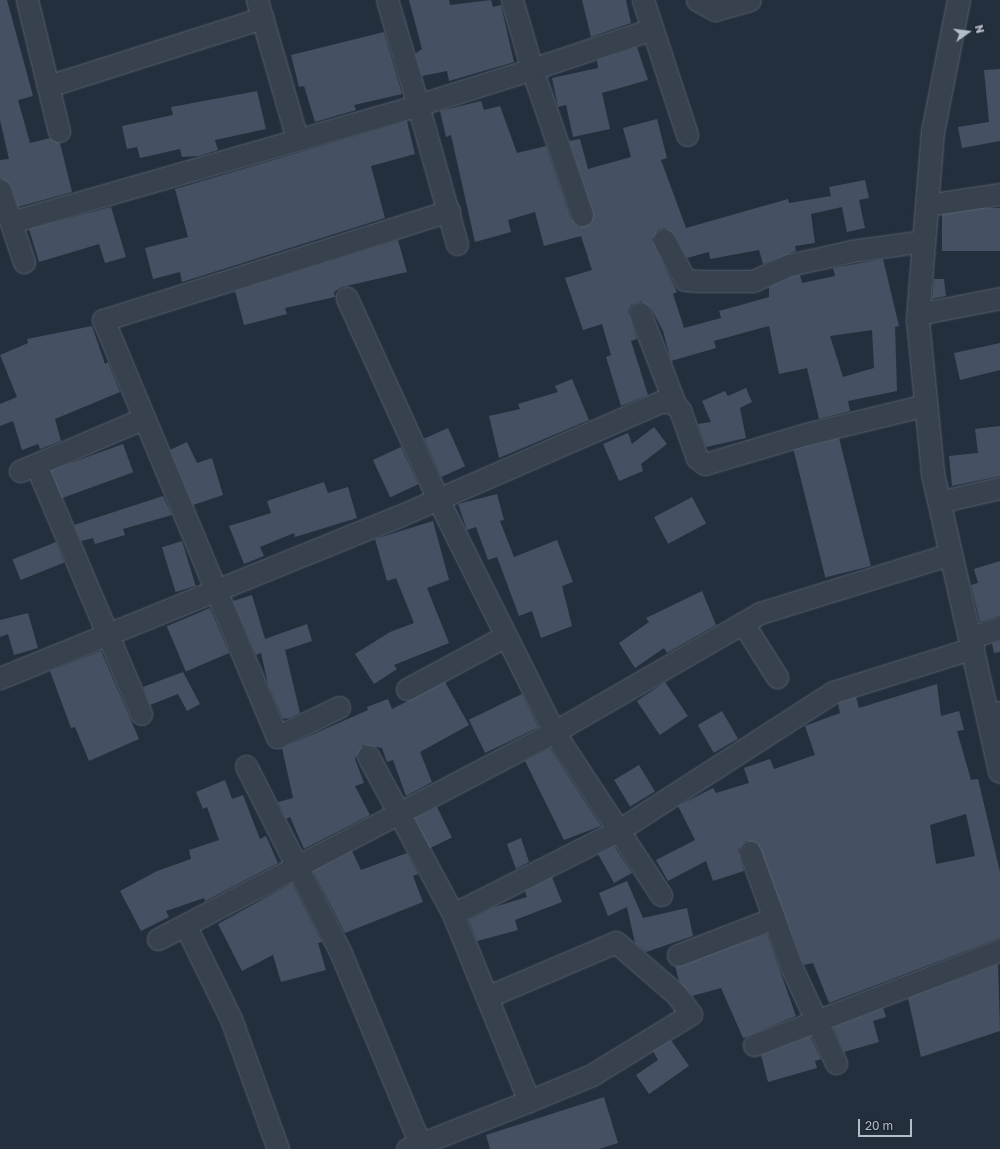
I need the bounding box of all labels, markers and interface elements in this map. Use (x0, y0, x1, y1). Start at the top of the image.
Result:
north arrow (948, 12, 988, 52)
text: N (973, 23, 987, 35)
scale bar (860, 1111, 914, 1137)
text: 20 m (865, 1118, 893, 1133)

